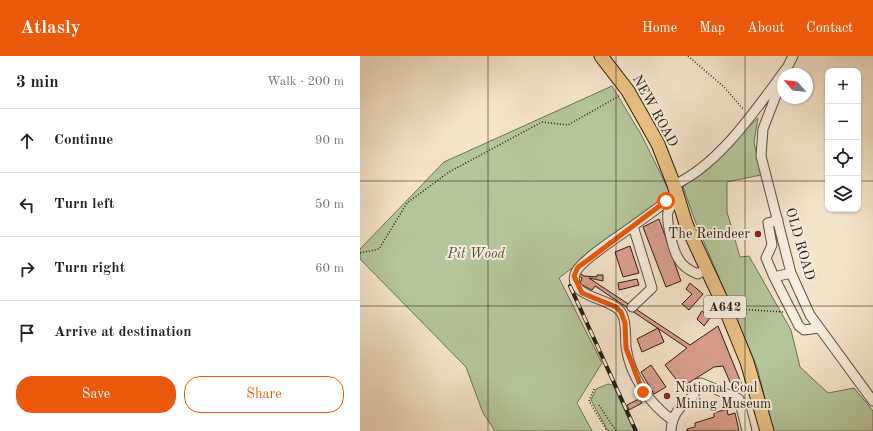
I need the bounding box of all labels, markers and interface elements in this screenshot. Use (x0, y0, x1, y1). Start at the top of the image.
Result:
text: Atlasly (20, 19, 81, 38)
text: Home (642, 21, 677, 35)
text: Map (699, 21, 725, 35)
text: About (747, 21, 784, 35)
text: Contact (806, 21, 853, 35)
north arrow (777, 68, 813, 104)
map controls (825, 68, 861, 212)
button: + (825, 68, 861, 104)
street label: NEW ROAD (630, 73, 681, 149)
text: 3 min (16, 74, 59, 91)
text: Walk · 200 m (267, 75, 344, 88)
button: − (825, 104, 861, 140)
icon: ahead (16, 130, 38, 152)
text: Continue (54, 133, 113, 148)
text: 90 m (315, 134, 344, 147)
button: locate (825, 140, 861, 176)
button: layers (825, 176, 861, 212)
route start (657, 192, 675, 210)
icon: left (16, 194, 38, 216)
text: Turn left (54, 197, 114, 212)
text: 50 m (315, 198, 344, 211)
street label: OLD ROAD (783, 206, 817, 282)
place label: The Reindeer (668, 227, 750, 241)
marker: The Reindeer (753, 229, 763, 239)
park label: Pit Wood (446, 247, 505, 261)
icon: right (16, 258, 38, 280)
text: Turn right (54, 261, 125, 276)
text: 60 m (315, 262, 344, 275)
road number: A642 (704, 296, 746, 318)
icon: arrive (16, 322, 38, 344)
text: Arrive at destination (54, 325, 192, 340)
button: Save (16, 376, 176, 413)
button: Share (184, 376, 344, 413)
place label: National Coal Mining Museum (675, 381, 771, 411)
route end (634, 383, 652, 401)
marker: National Coal Mining Museum (662, 391, 672, 401)

